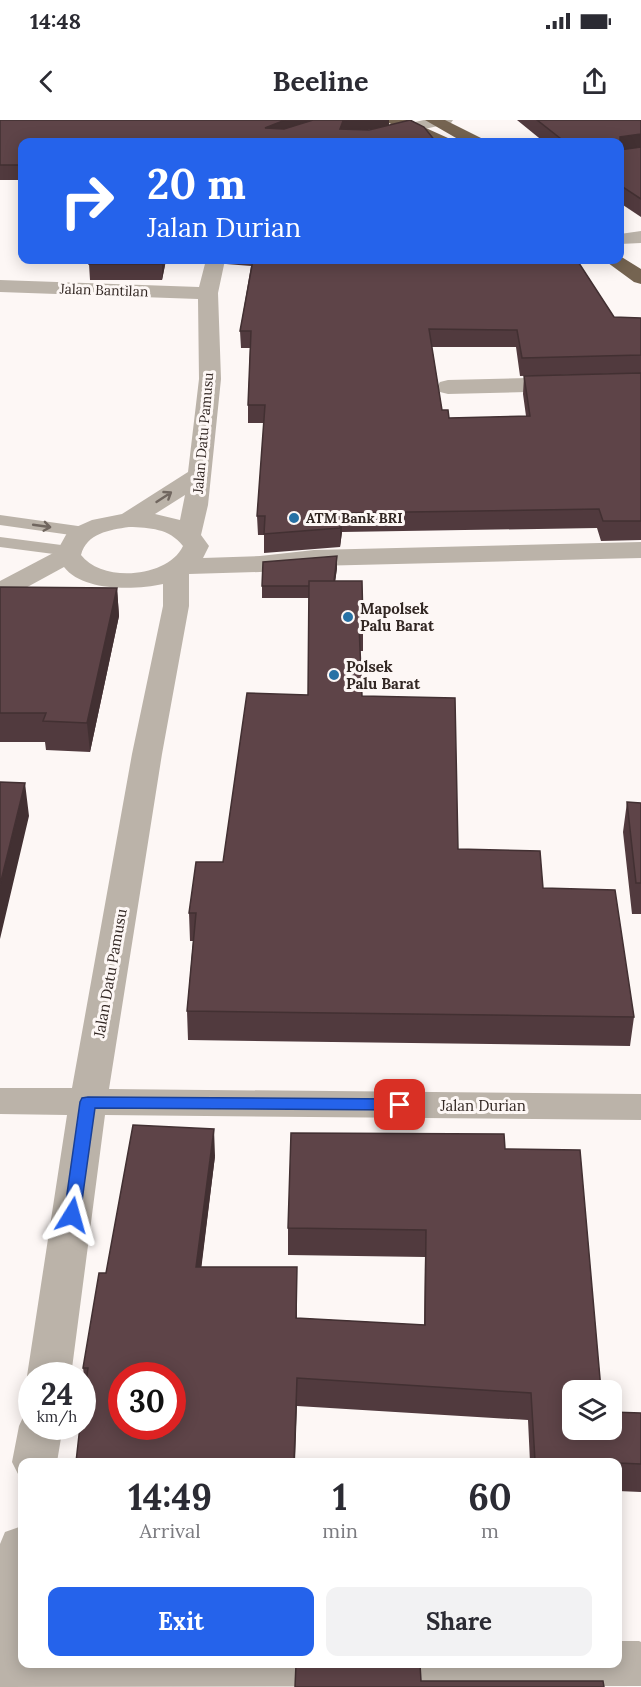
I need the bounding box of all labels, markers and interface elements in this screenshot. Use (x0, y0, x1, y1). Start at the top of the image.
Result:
text: 14:48 (30, 7, 81, 35)
text: Beeline (273, 64, 368, 98)
icon: back (30, 65, 63, 98)
icon: share (578, 65, 611, 98)
text: 20 m (147, 157, 246, 211)
icon: right (48, 162, 126, 240)
text: Jalan Durian (147, 210, 301, 244)
street label: Jalan Bantilan (58, 279, 149, 301)
street label: Jalan Datu Pamusu (189, 372, 217, 495)
one-way arrow (155, 490, 172, 502)
place label: ATM Bank BRI (306, 509, 403, 527)
marker: ATM Bank BRI (287, 511, 301, 525)
one-way arrow (32, 520, 52, 531)
place label: Mapolsek Palu Barat (360, 599, 435, 635)
marker: Mapolsek Palu Barat (341, 610, 355, 624)
place label: Polsek Palu Barat (346, 657, 421, 693)
marker: Polsek Palu Barat (327, 668, 341, 682)
street label: Jalan Datu Pamusu (89, 907, 131, 1040)
pin (374, 1079, 425, 1130)
icon: arrive (383, 1088, 416, 1121)
street label: Jalan Durian (439, 1096, 526, 1115)
position arrow (40, 1183, 104, 1247)
speed limit sign: 30 (108, 1362, 186, 1440)
text: 24 (41, 1375, 73, 1413)
map controls (562, 1380, 622, 1440)
button: layers (562, 1380, 622, 1440)
text: km/h (37, 1407, 77, 1426)
text: 14:49 (128, 1474, 212, 1520)
text: 1 (333, 1474, 347, 1520)
text: 60 (468, 1474, 512, 1520)
text: Arrival (140, 1518, 201, 1543)
text: min (322, 1518, 358, 1543)
text: m (481, 1518, 499, 1543)
button: Exit (48, 1587, 314, 1656)
button: Share (326, 1587, 592, 1656)

